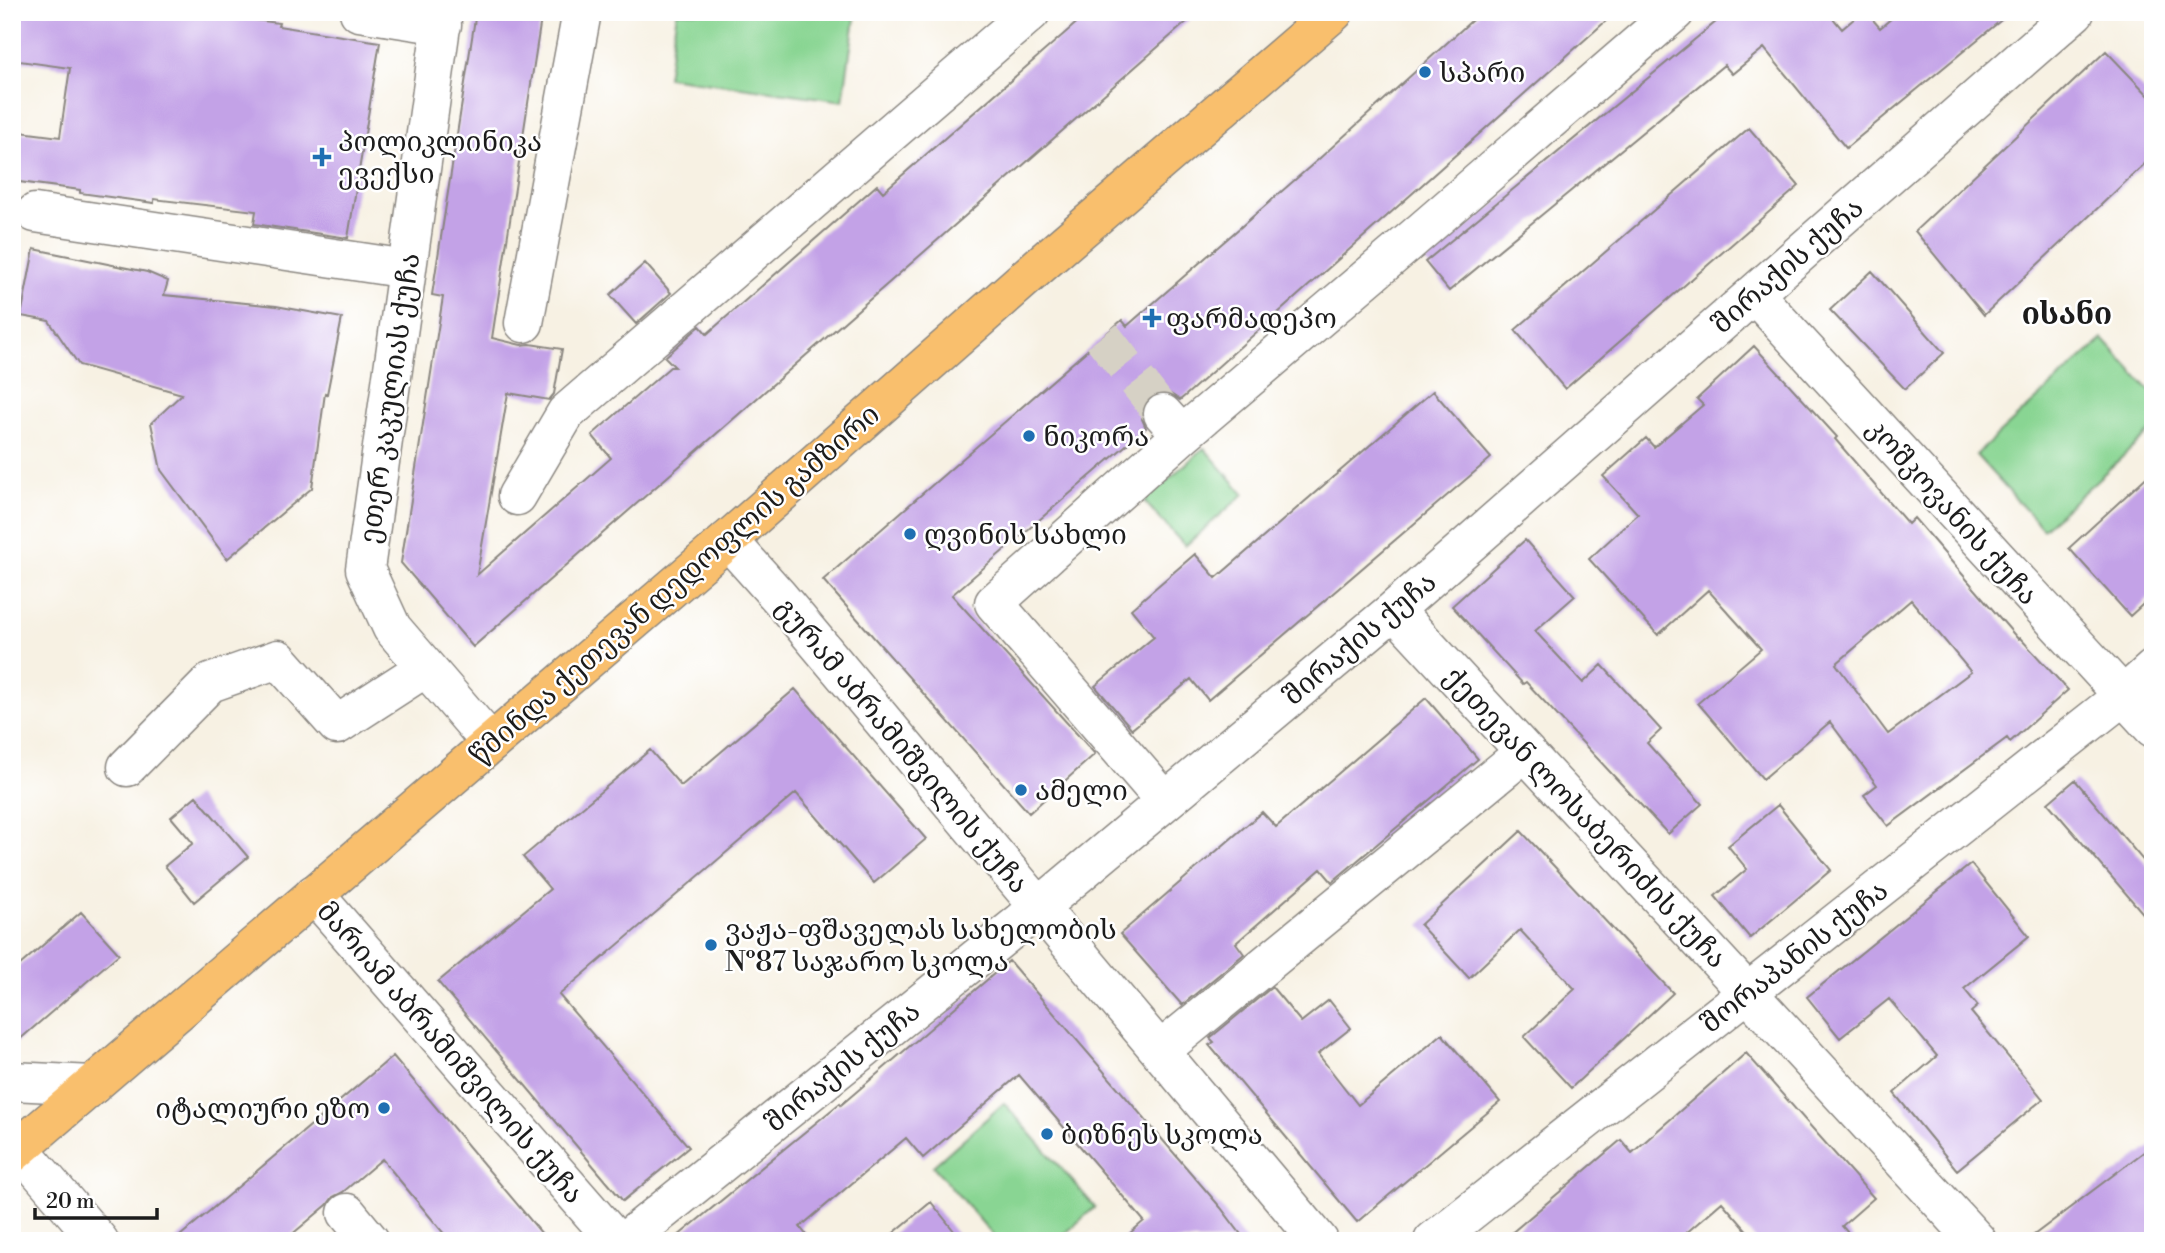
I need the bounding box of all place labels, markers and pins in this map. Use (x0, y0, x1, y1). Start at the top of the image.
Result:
place label: სპარი (1439, 56, 1525, 91)
marker: სპარი (1417, 64, 1433, 80)
place label: პოლიკლინიკა ევექსი (338, 125, 542, 192)
marker: პოლიკლინიკა ევექსი (312, 147, 332, 167)
place label: ფარმადეპო (1166, 302, 1337, 337)
marker: ფარმადეპო (1144, 310, 1160, 326)
place label: ნიკორა (1043, 420, 1149, 455)
marker: ნიკორა (1021, 428, 1037, 444)
place label: ღვინის სახლი (924, 518, 1127, 553)
marker: ღვინის სახლი (902, 526, 918, 542)
place label: ამელი (1035, 774, 1128, 809)
marker: ამელი (1013, 782, 1029, 798)
place label: ვაჟა-ფშაველას სახელობის №87 საჯარო სკოლა (725, 913, 1117, 980)
marker: ვაჟა-ფშაველას სახელობის №87 საჯარო სკოლა (703, 937, 719, 953)
place label: იტალიური ეზო (155, 1092, 370, 1127)
marker: იტალიური ეზო (376, 1100, 392, 1116)
place label: ბიზნეს სკოლა (1061, 1118, 1263, 1153)
marker: ბიზნეს სკოლა (1039, 1126, 1055, 1142)

